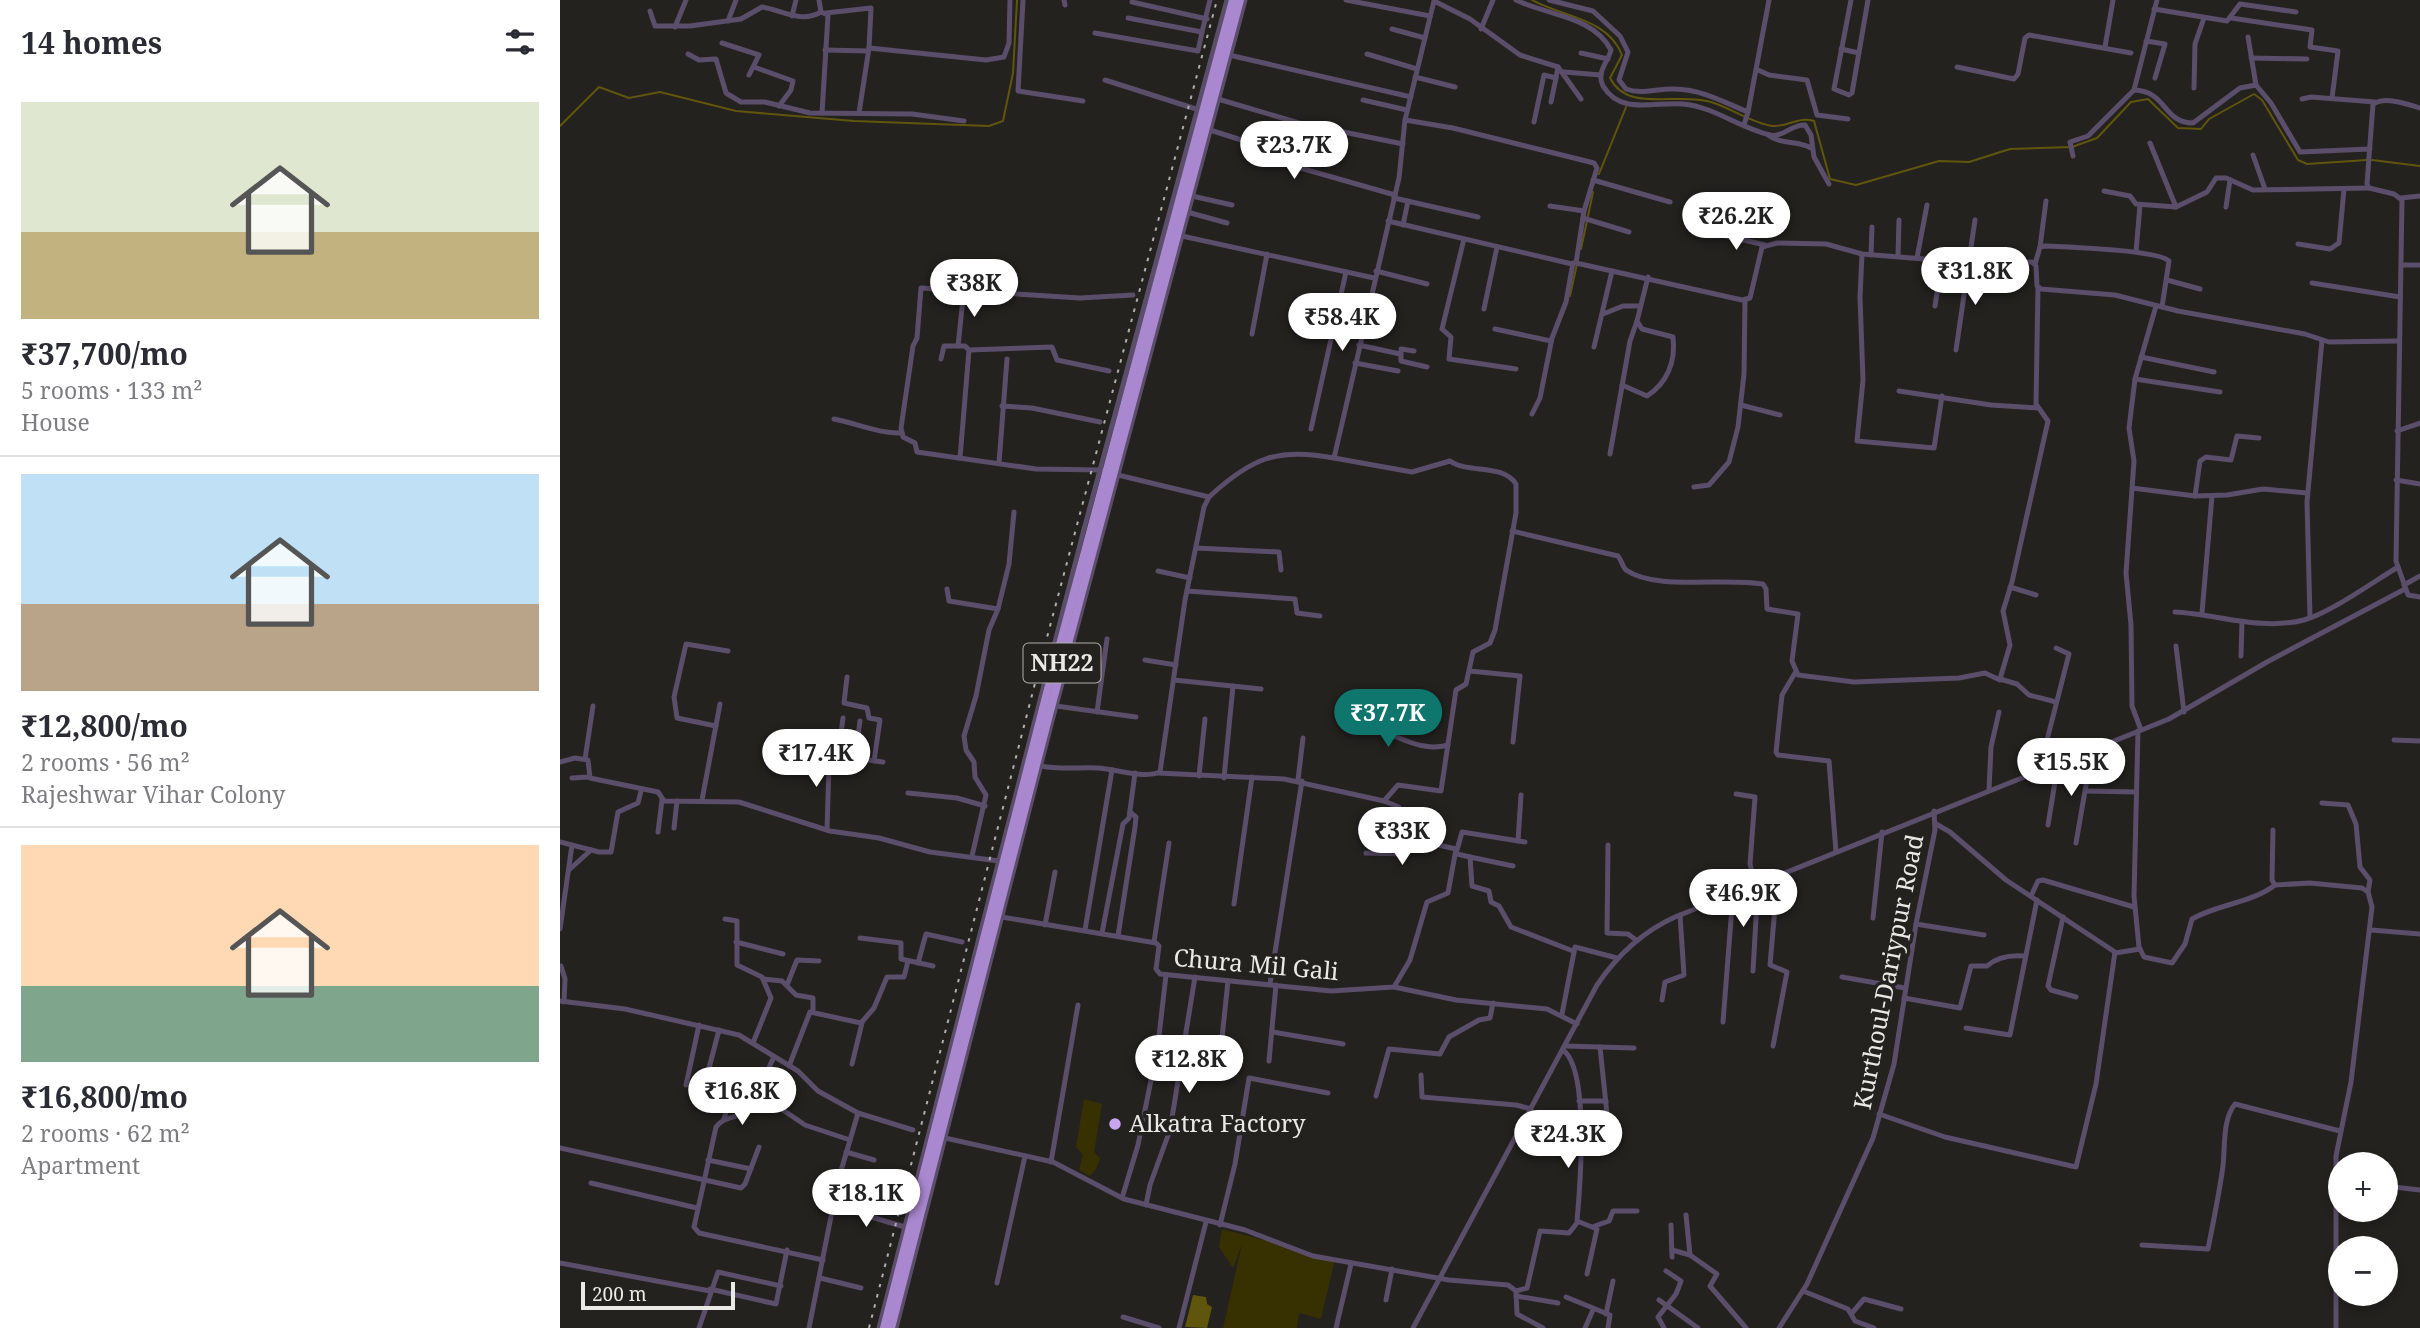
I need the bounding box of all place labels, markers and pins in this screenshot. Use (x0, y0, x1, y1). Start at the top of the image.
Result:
pin: ₹23.7K (1237, 122, 1351, 181)
pin: ₹26.2K (1679, 192, 1793, 252)
pin: ₹31.8K (1918, 247, 2032, 307)
pin: ₹38K (933, 260, 1015, 319)
pin: ₹58.4K (1285, 294, 1399, 353)
pin: ₹37.7K (1331, 690, 1445, 749)
pin: ₹17.4K (759, 730, 873, 789)
pin: ₹15.5K (2014, 738, 2128, 798)
pin: ₹33K (1361, 808, 1443, 867)
pin: ₹46.9K (1686, 870, 1800, 929)
pin: ₹12.8K (1132, 1036, 1246, 1095)
pin: ₹16.8K (685, 1068, 799, 1127)
place label: Alkatra Factory (1129, 1106, 1306, 1139)
pin: ₹24.3K (1511, 1110, 1625, 1170)
marker: Alkatra Factory (1107, 1116, 1123, 1132)
pin: ₹18.1K (809, 1170, 923, 1229)

